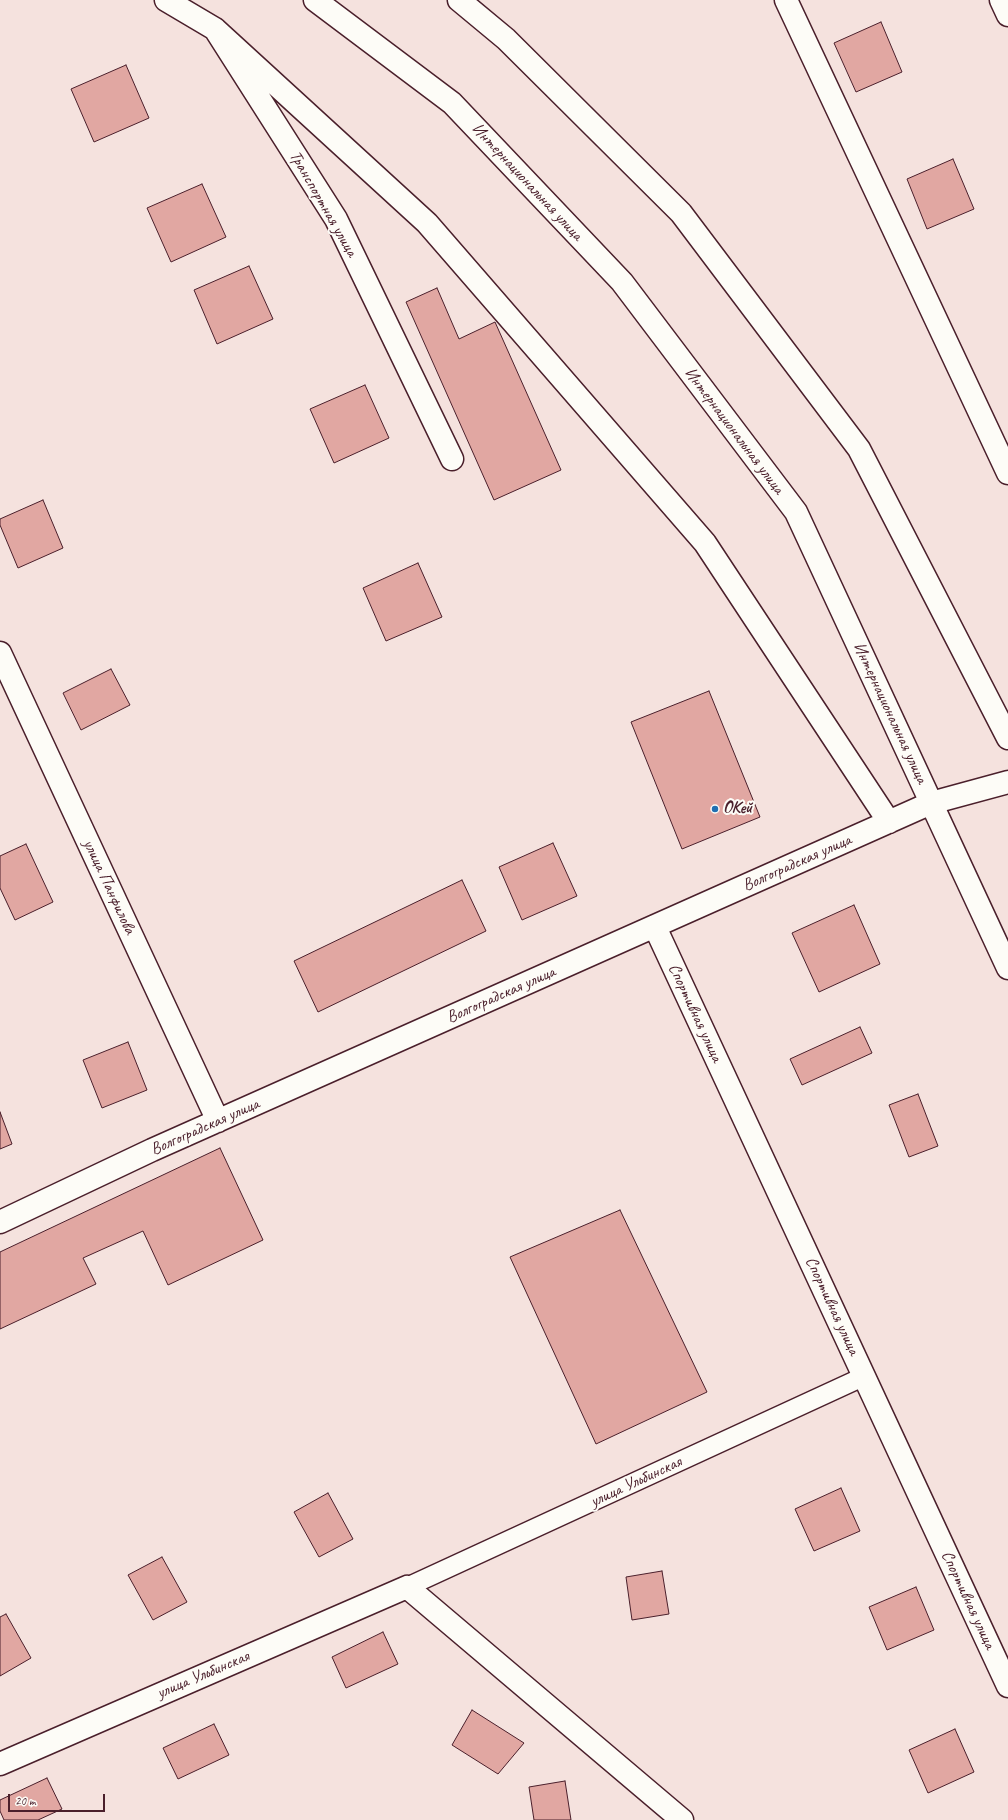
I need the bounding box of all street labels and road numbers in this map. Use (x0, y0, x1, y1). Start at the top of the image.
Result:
street label: Интернациональная улица (467, 119, 587, 245)
street label: Транспортная улица (284, 147, 362, 261)
street label: Интернациональная улица (680, 363, 788, 499)
street label: Интернациональная улица (848, 639, 932, 787)
street label: Волгоградская улица (739, 830, 855, 896)
street label: улица Панфилова (78, 836, 140, 938)
street label: Спортивная улица (663, 961, 727, 1065)
street label: Волгоградская улица (443, 962, 559, 1028)
street label: Волгоградская улица (147, 1094, 263, 1160)
street label: Спортивная улица (800, 1254, 864, 1358)
street label: улица Ульбинская (587, 1452, 685, 1512)
street label: Спортивная улица (936, 1548, 1000, 1652)
street label: улица Ульбинская (154, 1646, 252, 1704)

